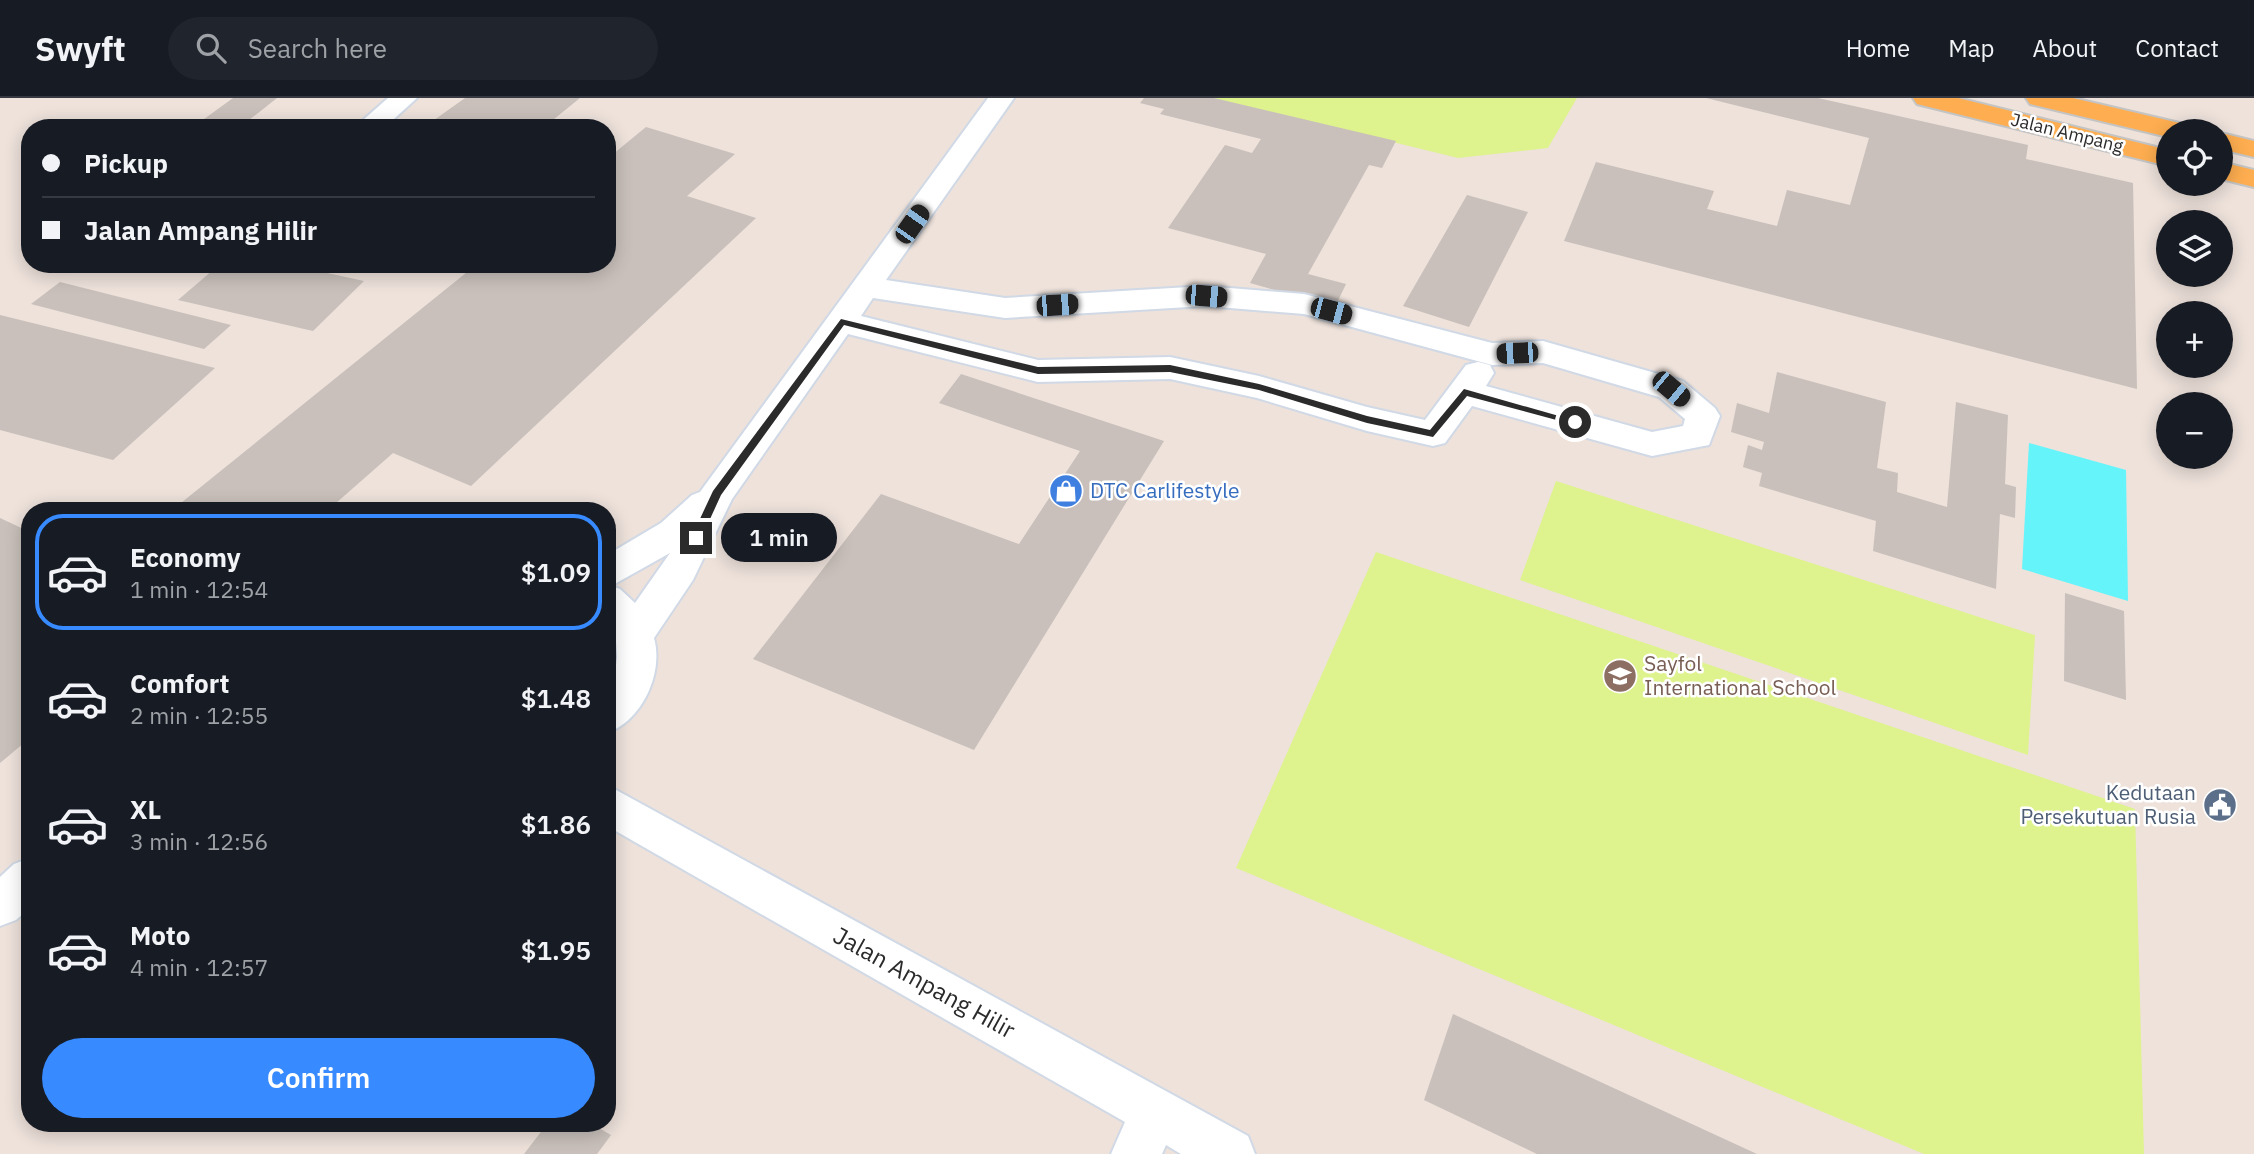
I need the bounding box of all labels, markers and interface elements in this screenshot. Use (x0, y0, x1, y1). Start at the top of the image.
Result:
search box (168, 17, 658, 80)
text: Swyft (35, 27, 126, 70)
icon: search (192, 29, 230, 67)
text: Search here (248, 31, 387, 65)
text: Home (1846, 32, 1910, 64)
text: Map (1948, 32, 1994, 64)
text: About (2032, 32, 2097, 64)
text: Contact (2135, 32, 2219, 64)
street label: Jalan Ampang (2009, 107, 2126, 158)
map controls (2156, 119, 2233, 469)
button: locate (2156, 119, 2233, 196)
text: Pickup (84, 146, 168, 180)
car (892, 201, 933, 247)
button: layers (2156, 210, 2233, 287)
text: Jalan Ampang Hilir (84, 213, 317, 247)
car (1185, 284, 1228, 308)
car (1036, 293, 1079, 317)
car (1308, 295, 1355, 327)
button: + (2156, 301, 2233, 378)
car (1496, 342, 1539, 364)
car (1649, 367, 1694, 411)
button: − (2156, 392, 2233, 469)
route start (1559, 406, 1591, 438)
shop icon: DTC Carlifestyle (1047, 472, 1085, 510)
place label: DTC Carlifestyle (1090, 476, 1239, 504)
callout: 1 min (720, 514, 836, 562)
route end (680, 522, 712, 554)
text: 1 min (749, 522, 809, 552)
text: Economy (130, 540, 241, 574)
icon: car (46, 541, 109, 604)
text: $1.09 (521, 555, 591, 589)
text: 1 min · 12:54 (130, 574, 268, 604)
place label: Sayfol International School (1644, 649, 1836, 701)
school or university icon: Sayfol International School (1601, 657, 1639, 695)
text: Comfort (130, 666, 229, 700)
icon: car (46, 667, 109, 730)
text: $1.48 (521, 681, 591, 715)
text: 2 min · 12:55 (130, 700, 268, 730)
place label: Kedutaan Persekutuan Rusia (2020, 778, 2196, 830)
public building icon: Kedutaan Persekutuan Rusia (2201, 786, 2239, 824)
text: XL (130, 792, 161, 826)
icon: car (46, 793, 109, 856)
text: $1.86 (521, 807, 591, 841)
text: 3 min · 12:56 (130, 826, 268, 856)
text: Moto (130, 918, 190, 952)
icon: car (46, 919, 109, 982)
street label: Jalan Ampang Hilir (828, 919, 1021, 1045)
text: $1.95 (521, 933, 591, 967)
text: 4 min · 12:57 (130, 952, 268, 982)
button: Confirm (42, 1038, 595, 1118)

